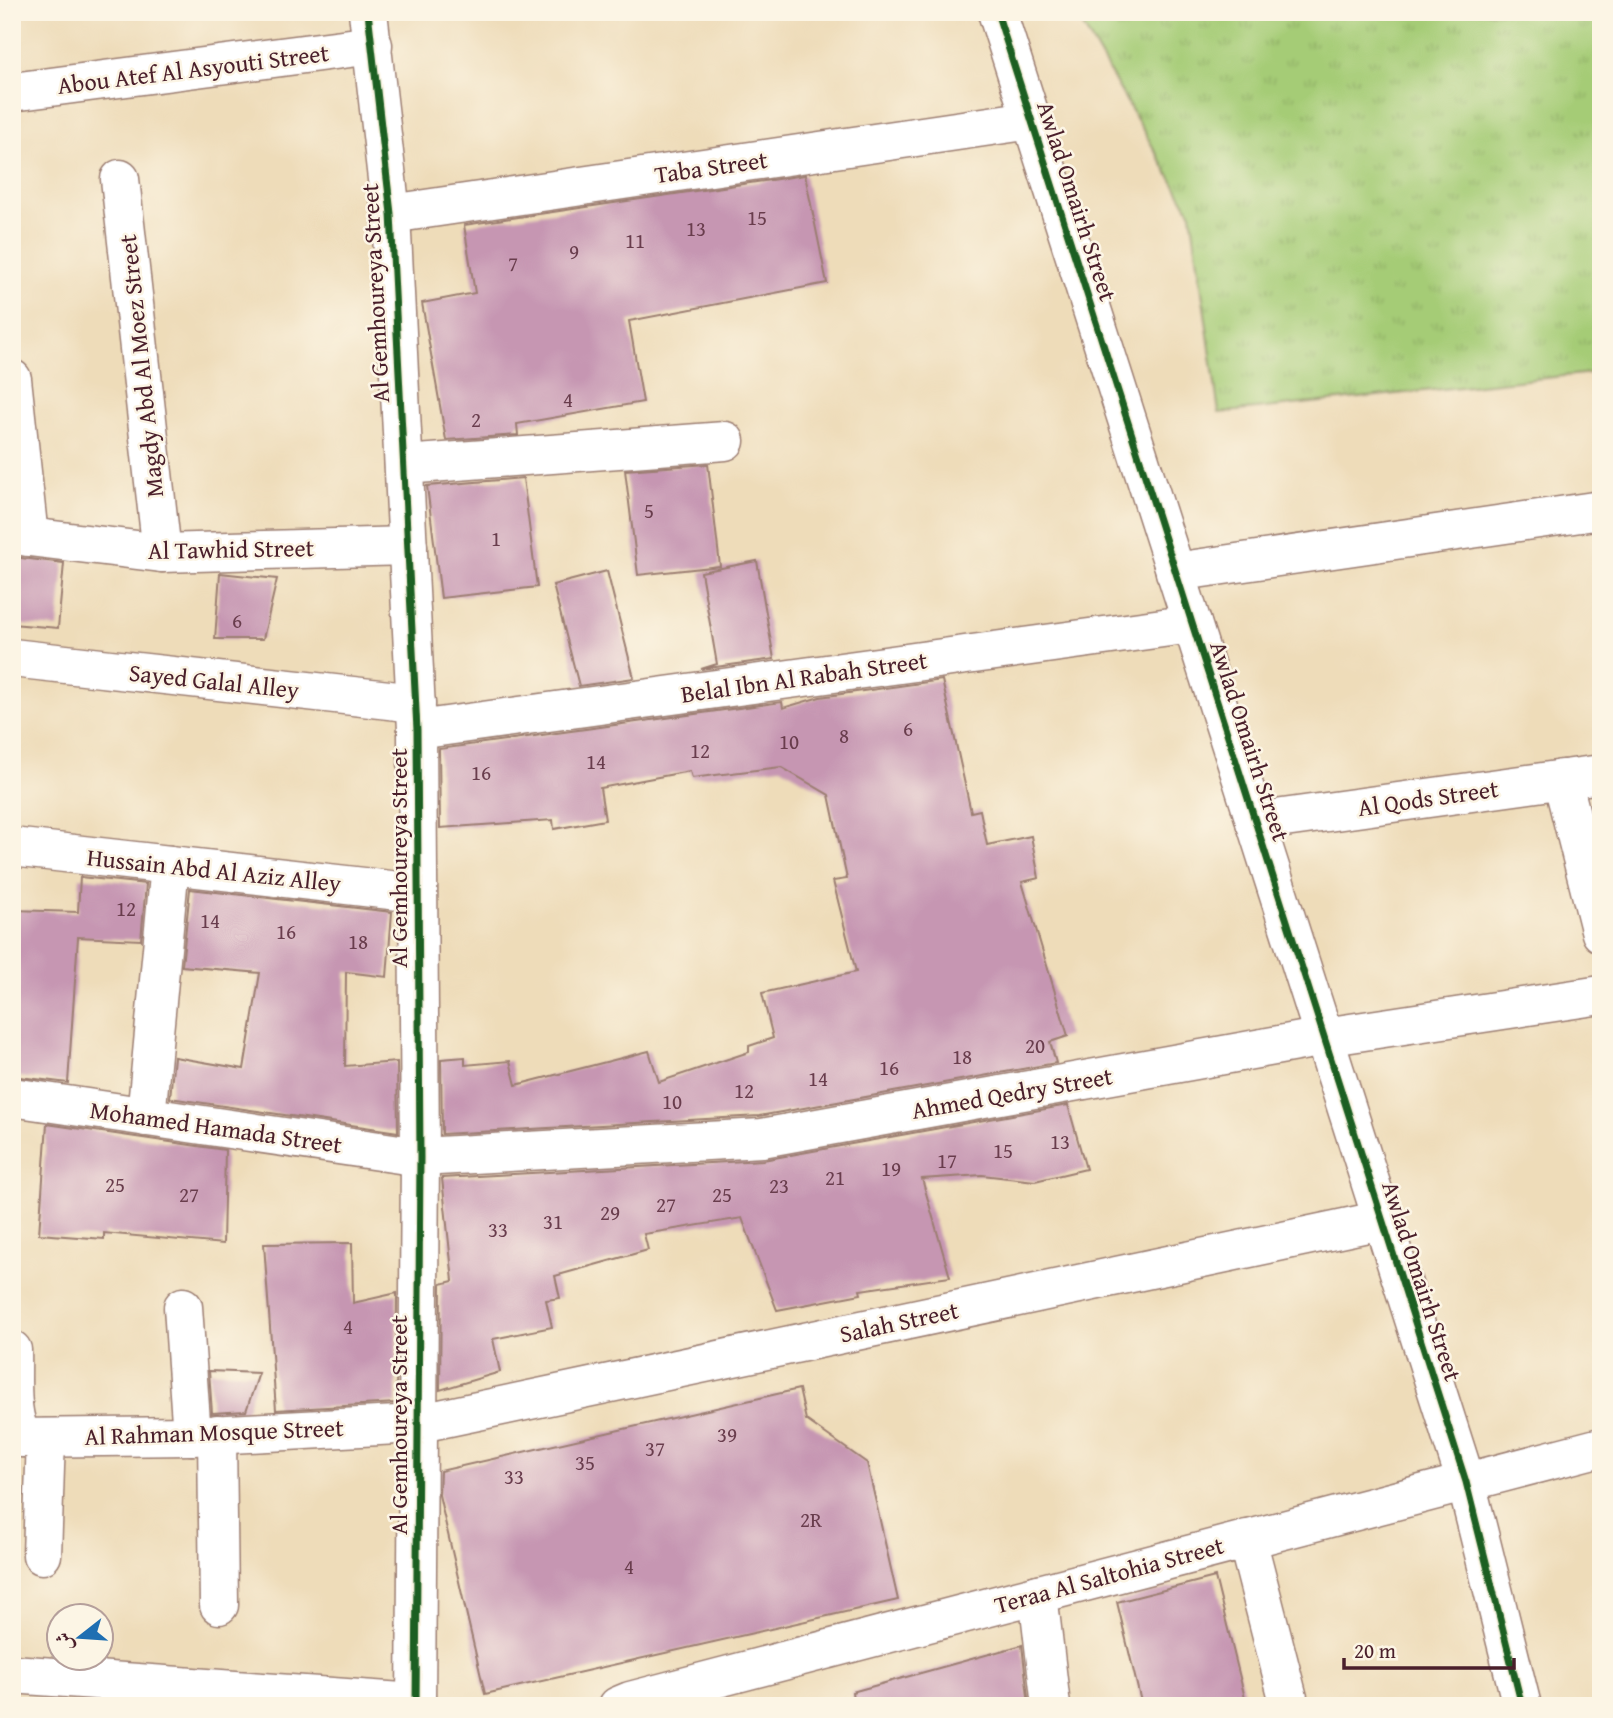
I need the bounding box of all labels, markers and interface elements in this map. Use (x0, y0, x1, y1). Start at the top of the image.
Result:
street label: Abou Atef Al Asyouti Street (55, 35, 331, 103)
street label: Awlad Omairh Street (1028, 96, 1126, 306)
street label: Taba Street (652, 142, 770, 192)
street label: Al Gemhoureya Street (352, 182, 398, 404)
house number: 15 (747, 202, 767, 233)
house number: 13 (686, 213, 706, 244)
house number: 11 (625, 225, 645, 256)
street label: Magdy Abd Al Moez Street (110, 232, 172, 499)
house number: 9 (569, 236, 579, 267)
house number: 7 (508, 248, 518, 279)
house number: 4 (563, 384, 573, 415)
house number: 2 (471, 404, 481, 435)
house number: 5 (644, 495, 654, 526)
house number: 1 (491, 523, 501, 554)
street label: Al Tawhid Street (148, 530, 315, 568)
house number: 6 (232, 605, 242, 636)
street label: Awlad Omairh Street (1201, 636, 1299, 846)
street label: Belal Ibn Al Rabah Street (679, 642, 930, 712)
street label: Sayed Galal Alley (127, 655, 301, 707)
house number: 6 (903, 713, 913, 744)
house number: 8 (839, 720, 849, 751)
house number: 10 (779, 726, 799, 757)
house number: 12 (690, 735, 710, 766)
house number: 14 (586, 746, 606, 777)
street label: Al Gemhoureya Street (381, 747, 416, 968)
house number: 16 (471, 757, 491, 788)
street label: Al Qods Street (1355, 771, 1501, 825)
street label: Hussain Abd Al Aziz Alley (85, 839, 343, 901)
house number: 12 (116, 893, 136, 924)
house number: 14 (200, 905, 220, 936)
house number: 16 (276, 916, 296, 947)
house number: 18 (348, 926, 368, 957)
house number: 20 (1025, 1030, 1045, 1061)
house number: 18 (952, 1041, 972, 1072)
house number: 16 (879, 1052, 899, 1083)
street label: Ahmed Qedry Street (909, 1058, 1116, 1128)
house number: 14 (808, 1063, 828, 1094)
house number: 12 (734, 1075, 754, 1106)
house number: 10 (662, 1086, 682, 1117)
street label: Mohamed Hamada Street (88, 1092, 345, 1162)
house number: 13 (1050, 1126, 1070, 1157)
house number: 15 (993, 1135, 1013, 1166)
house number: 17 (937, 1145, 957, 1176)
house number: 19 (881, 1153, 901, 1184)
house number: 21 (825, 1162, 845, 1193)
house number: 25 (105, 1169, 125, 1200)
house number: 23 (769, 1170, 789, 1201)
street label: Awlad Omairh Street (1373, 1176, 1471, 1386)
house number: 27 (179, 1179, 199, 1210)
house number: 25 (712, 1179, 732, 1210)
house number: 27 (656, 1189, 676, 1220)
house number: 29 (600, 1197, 620, 1228)
house number: 31 (543, 1206, 563, 1237)
house number: 33 (488, 1214, 508, 1245)
street label: Salah Street (836, 1292, 962, 1352)
house number: 4 (343, 1311, 353, 1342)
street label: Al Gemhoureya Street (381, 1314, 416, 1535)
street label: Al Rahman Mosque Street (84, 1410, 345, 1454)
house number: 39 (717, 1419, 737, 1450)
house number: 37 (645, 1433, 665, 1464)
house number: 35 (575, 1447, 595, 1478)
house number: 33 (504, 1461, 524, 1492)
house number: 2R (800, 1504, 823, 1535)
street label: Teraa Al Saltohia Street (990, 1527, 1228, 1622)
house number: 4 (624, 1551, 634, 1582)
north arrow (46, 1602, 116, 1672)
scale bar (1344, 1627, 1513, 1671)
text: ش (48, 1629, 80, 1655)
text: 20 m (1354, 1635, 1396, 1666)

